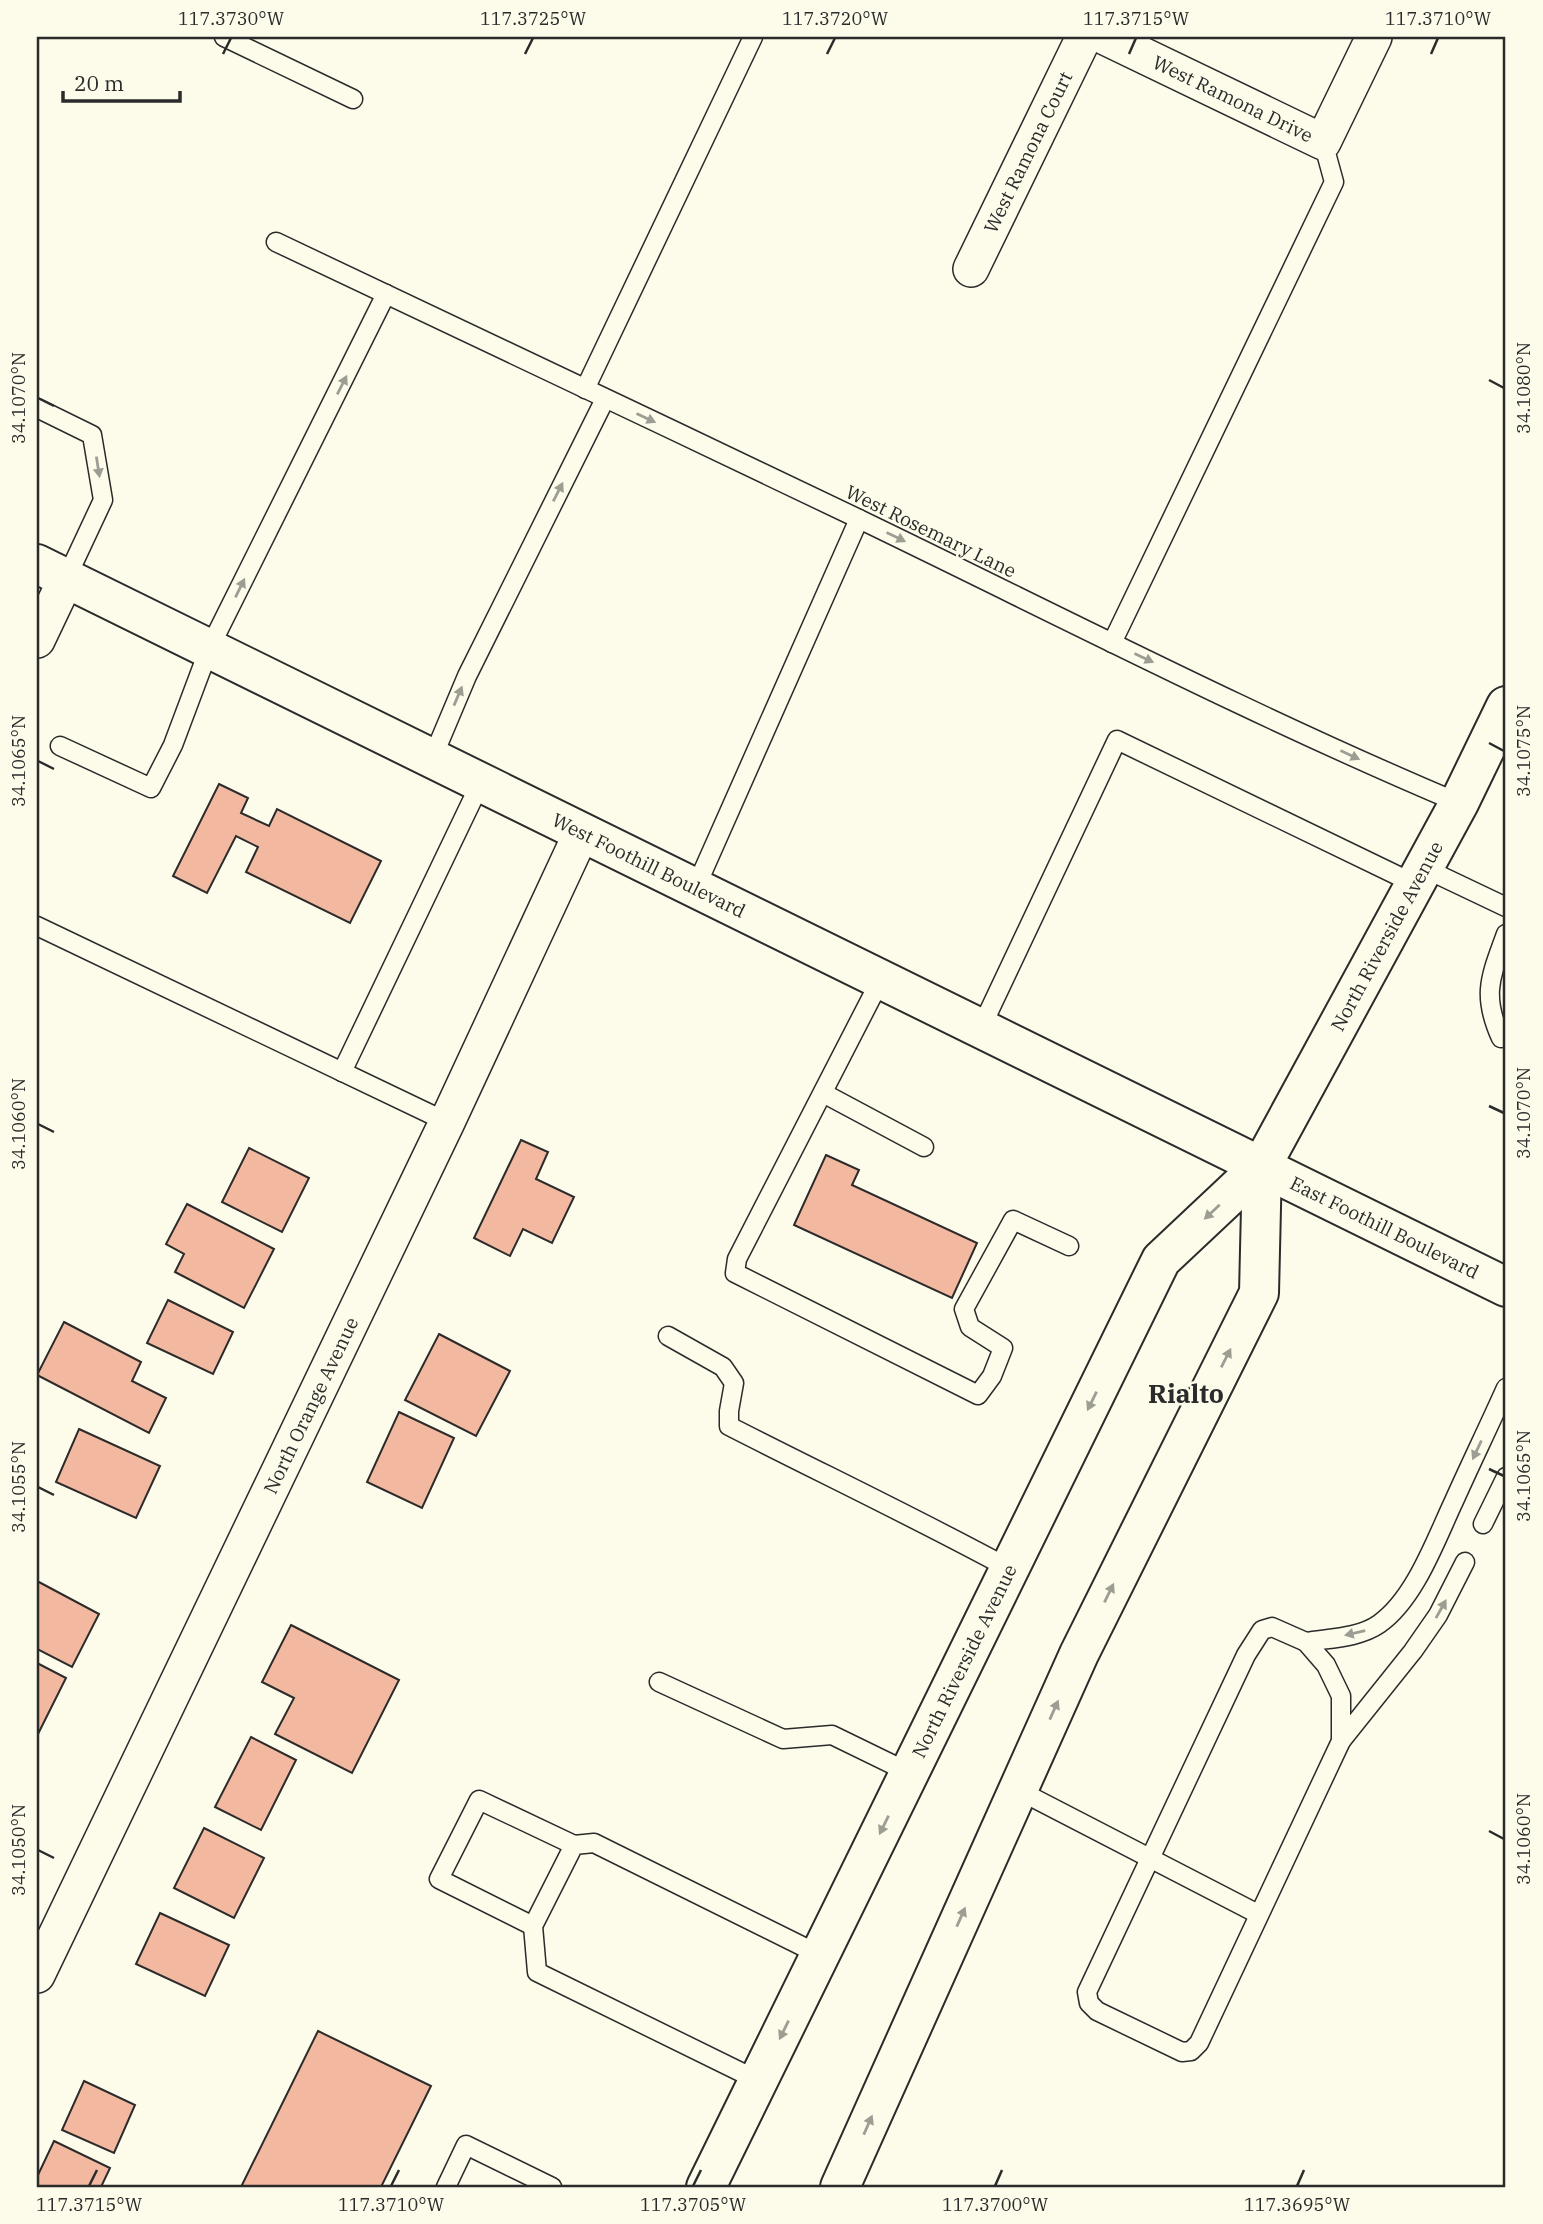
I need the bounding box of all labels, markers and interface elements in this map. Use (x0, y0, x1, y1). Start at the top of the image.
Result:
text: 117.3730°W (178, 7, 285, 30)
text: 117.3725°W (480, 7, 587, 30)
text: 117.3720°W (782, 7, 889, 30)
text: 117.3715°W (1083, 7, 1190, 30)
text: 117.3710°W (1385, 7, 1492, 30)
street label: West Ramona Drive (1149, 50, 1317, 147)
scale bar (63, 60, 180, 104)
street label: West Ramona Court (978, 67, 1078, 237)
text: 20 m (74, 69, 124, 97)
text: 34.1080°N (1512, 342, 1535, 434)
text: 34.1070°N (7, 352, 30, 444)
one-way arrow (337, 375, 348, 395)
one-way arrow (636, 413, 656, 424)
one-way arrow (93, 456, 104, 478)
street label: West Rosemary Lane (842, 479, 1020, 583)
one-way arrow (553, 482, 564, 502)
one-way arrow (886, 532, 906, 543)
one-way arrow (234, 578, 245, 598)
one-way arrow (1134, 653, 1154, 664)
one-way arrow (453, 686, 464, 707)
text: 34.1075°N (1512, 705, 1535, 797)
text: 34.1065°N (7, 715, 30, 807)
one-way arrow (1340, 750, 1360, 761)
street label: West Foothill Boulevard (548, 807, 750, 923)
street label: North Riverside Avenue (1325, 837, 1448, 1035)
text: 34.1070°N (1512, 1067, 1535, 1159)
text: 34.1060°N (7, 1078, 30, 1170)
street label: East Foothill Boulevard (1286, 1171, 1483, 1284)
one-way arrow (1204, 1203, 1221, 1219)
street label: North Orange Avenue (258, 1313, 363, 1498)
one-way arrow (1221, 1348, 1232, 1368)
district label: Rialto (1148, 1376, 1224, 1410)
one-way arrow (1086, 1391, 1098, 1411)
text: 34.1065°N (1512, 1430, 1535, 1522)
one-way arrow (1472, 1440, 1483, 1460)
text: 34.1055°N (7, 1441, 30, 1533)
street label: North Riverside Avenue (907, 1560, 1022, 1762)
one-way arrow (1104, 1583, 1115, 1603)
one-way arrow (1435, 1599, 1447, 1618)
one-way arrow (1344, 1628, 1366, 1639)
one-way arrow (1048, 1700, 1060, 1720)
text: 34.1060°N (1512, 1793, 1535, 1885)
text: 34.1050°N (7, 1804, 30, 1896)
one-way arrow (878, 1815, 890, 1835)
one-way arrow (956, 1907, 967, 1928)
one-way arrow (778, 2020, 790, 2040)
one-way arrow (862, 2115, 874, 2135)
text: 117.3715°W (36, 2193, 143, 2216)
text: 117.3710°W (338, 2193, 445, 2216)
text: 117.3705°W (640, 2193, 747, 2216)
text: 117.3700°W (942, 2193, 1049, 2216)
text: 117.3695°W (1244, 2193, 1351, 2216)

